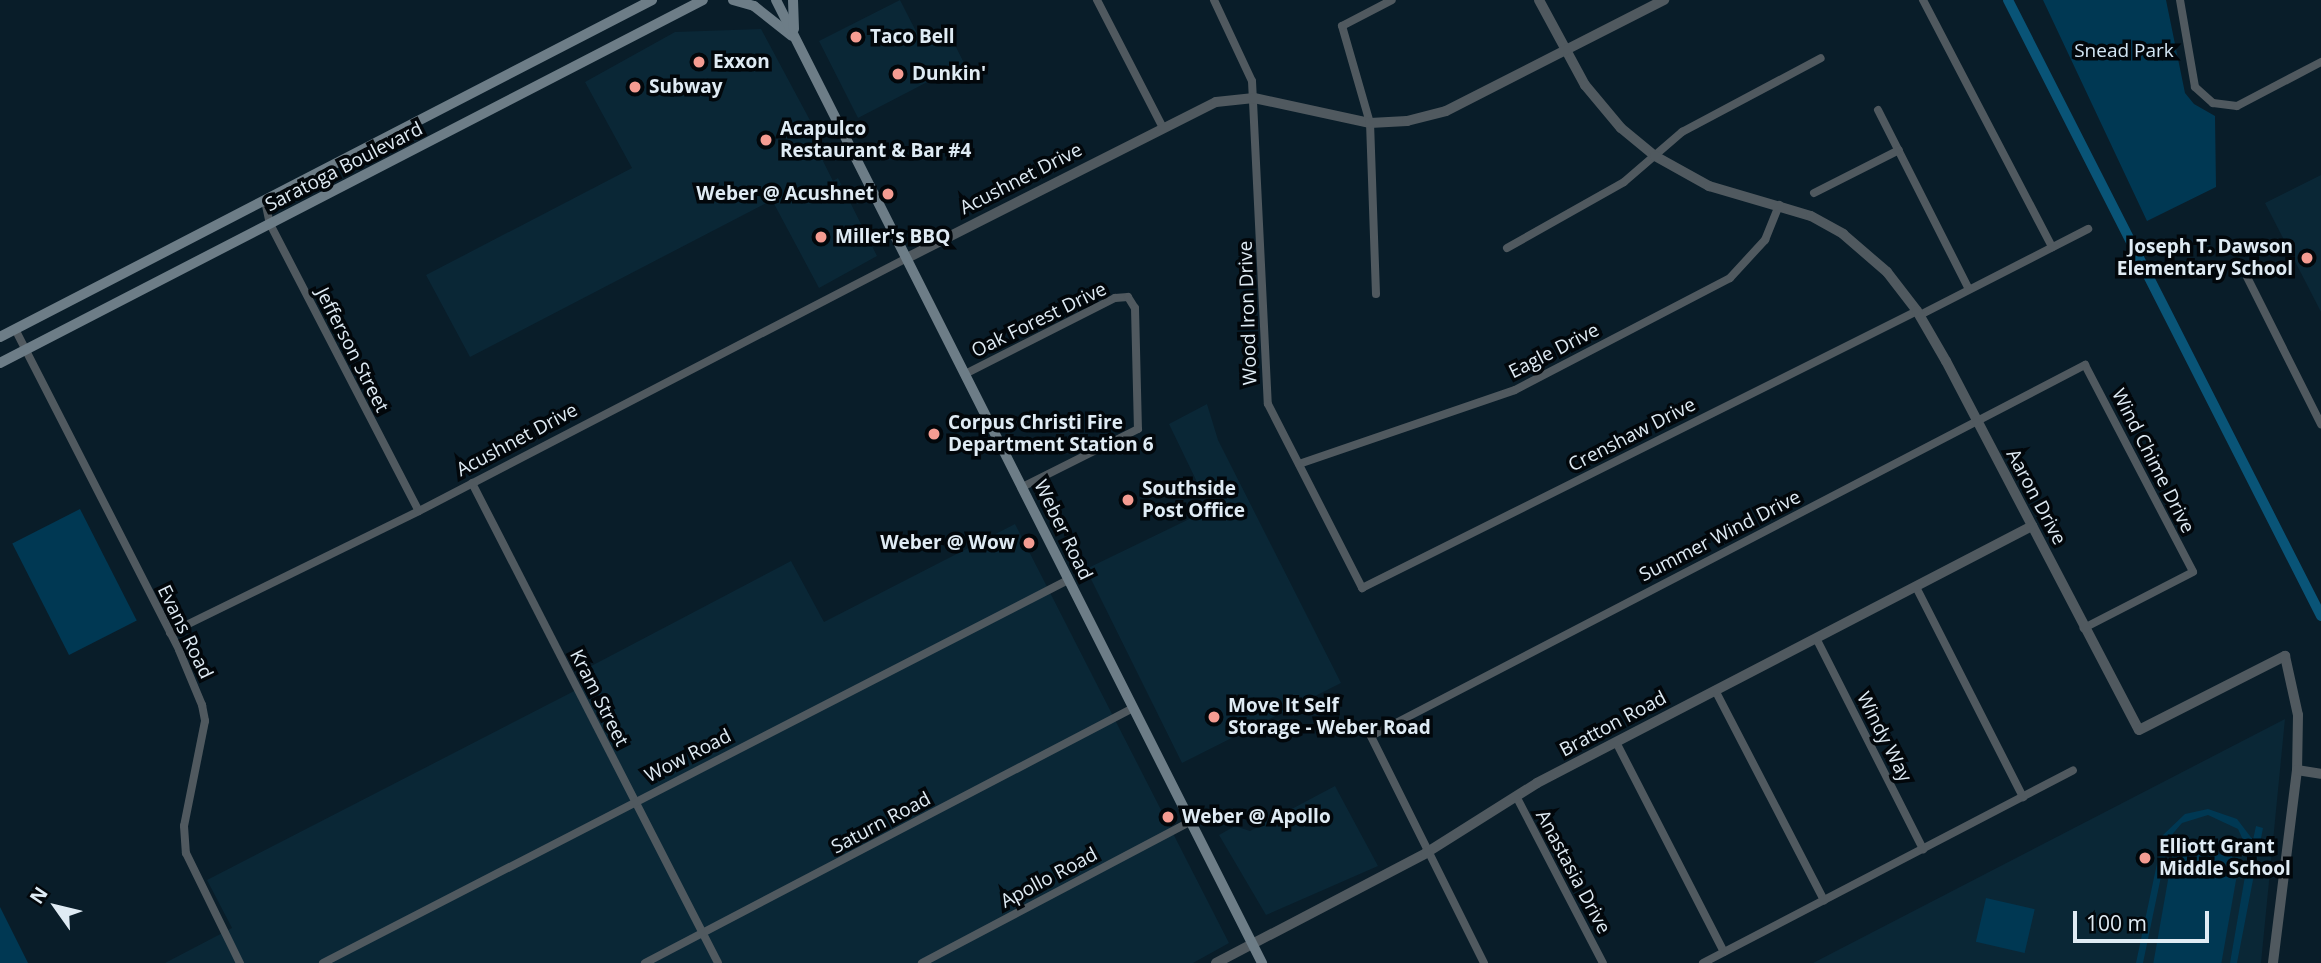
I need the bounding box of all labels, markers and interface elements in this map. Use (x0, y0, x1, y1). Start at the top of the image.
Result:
place label: Taco Bell (870, 26, 955, 48)
marker: Taco Bell (848, 29, 864, 45)
park label: Snead Park (2074, 40, 2174, 62)
place label: Exxon (713, 51, 770, 73)
marker: Exxon (691, 54, 707, 70)
place label: Dunkin' (912, 63, 986, 85)
marker: Dunkin' (890, 66, 906, 82)
place label: Subway (649, 76, 723, 98)
marker: Subway (627, 79, 643, 95)
street label: Saratoga Boulevard (261, 117, 427, 217)
place label: Acapulco Restaurant & Bar #4 (780, 118, 971, 162)
marker: Acapulco Restaurant & Bar #4 (758, 132, 774, 148)
street label: Acushnet Drive (956, 138, 1086, 220)
place label: Weber @ Acushnet (696, 183, 874, 205)
marker: Weber @ Acushnet (880, 186, 896, 202)
place label: Miller's BBQ (835, 226, 950, 248)
marker: Miller's BBQ (813, 229, 829, 245)
place label: Joseph T. Dawson Elementary School (2117, 236, 2293, 280)
street label: Wood Iron Drive (1234, 240, 1262, 386)
marker: Joseph T. Dawson Elementary School (2299, 250, 2315, 266)
street label: Oak Forest Drive (968, 277, 1110, 363)
street label: Jefferson Street (311, 284, 393, 416)
street label: Eagle Drive (1505, 319, 1603, 383)
street label: Wind Chime Drive (2107, 385, 2199, 537)
street label: Crenshaw Drive (1565, 393, 1699, 477)
street label: Acushnet Drive (452, 398, 582, 482)
place label: Corpus Christi Fire Department Station 6 (948, 412, 1154, 456)
marker: Corpus Christi Fire Department Station 6 (926, 426, 942, 442)
street label: Aaron Drive (2001, 445, 2071, 549)
street label: Weber Road (1029, 476, 1097, 584)
place label: Southside Post Office (1142, 478, 1245, 522)
street label: Summer Wind Drive (1636, 486, 1804, 586)
marker: Southside Post Office (1120, 492, 1136, 508)
place label: Weber @ Wow (880, 532, 1015, 554)
marker: Weber @ Wow (1021, 535, 1037, 551)
street label: Evans Road (152, 581, 218, 683)
street label: Kram Street (565, 646, 633, 750)
street label: Bratton Road (1556, 686, 1670, 762)
street label: Windy Way (1852, 688, 1916, 786)
place label: Move It Self Storage - Weber Road (1228, 695, 1431, 739)
marker: Move It Self Storage - Weber Road (1206, 709, 1222, 725)
street label: Wow Road (641, 725, 735, 787)
street label: Saturn Road (827, 787, 935, 859)
place label: Weber @ Apollo (1182, 806, 1331, 828)
street label: Anastasia Drive (1531, 806, 1615, 938)
marker: Weber @ Apollo (1160, 809, 1176, 825)
place label: Elliott Grant Middle School (2159, 836, 2291, 880)
street label: Apollo Road (997, 843, 1101, 913)
marker: Elliott Grant Middle School (2137, 850, 2153, 866)
north arrow (21, 872, 91, 942)
text: N (23, 882, 54, 909)
scale bar (2076, 897, 2212, 941)
text: 100 m (2086, 909, 2147, 937)

